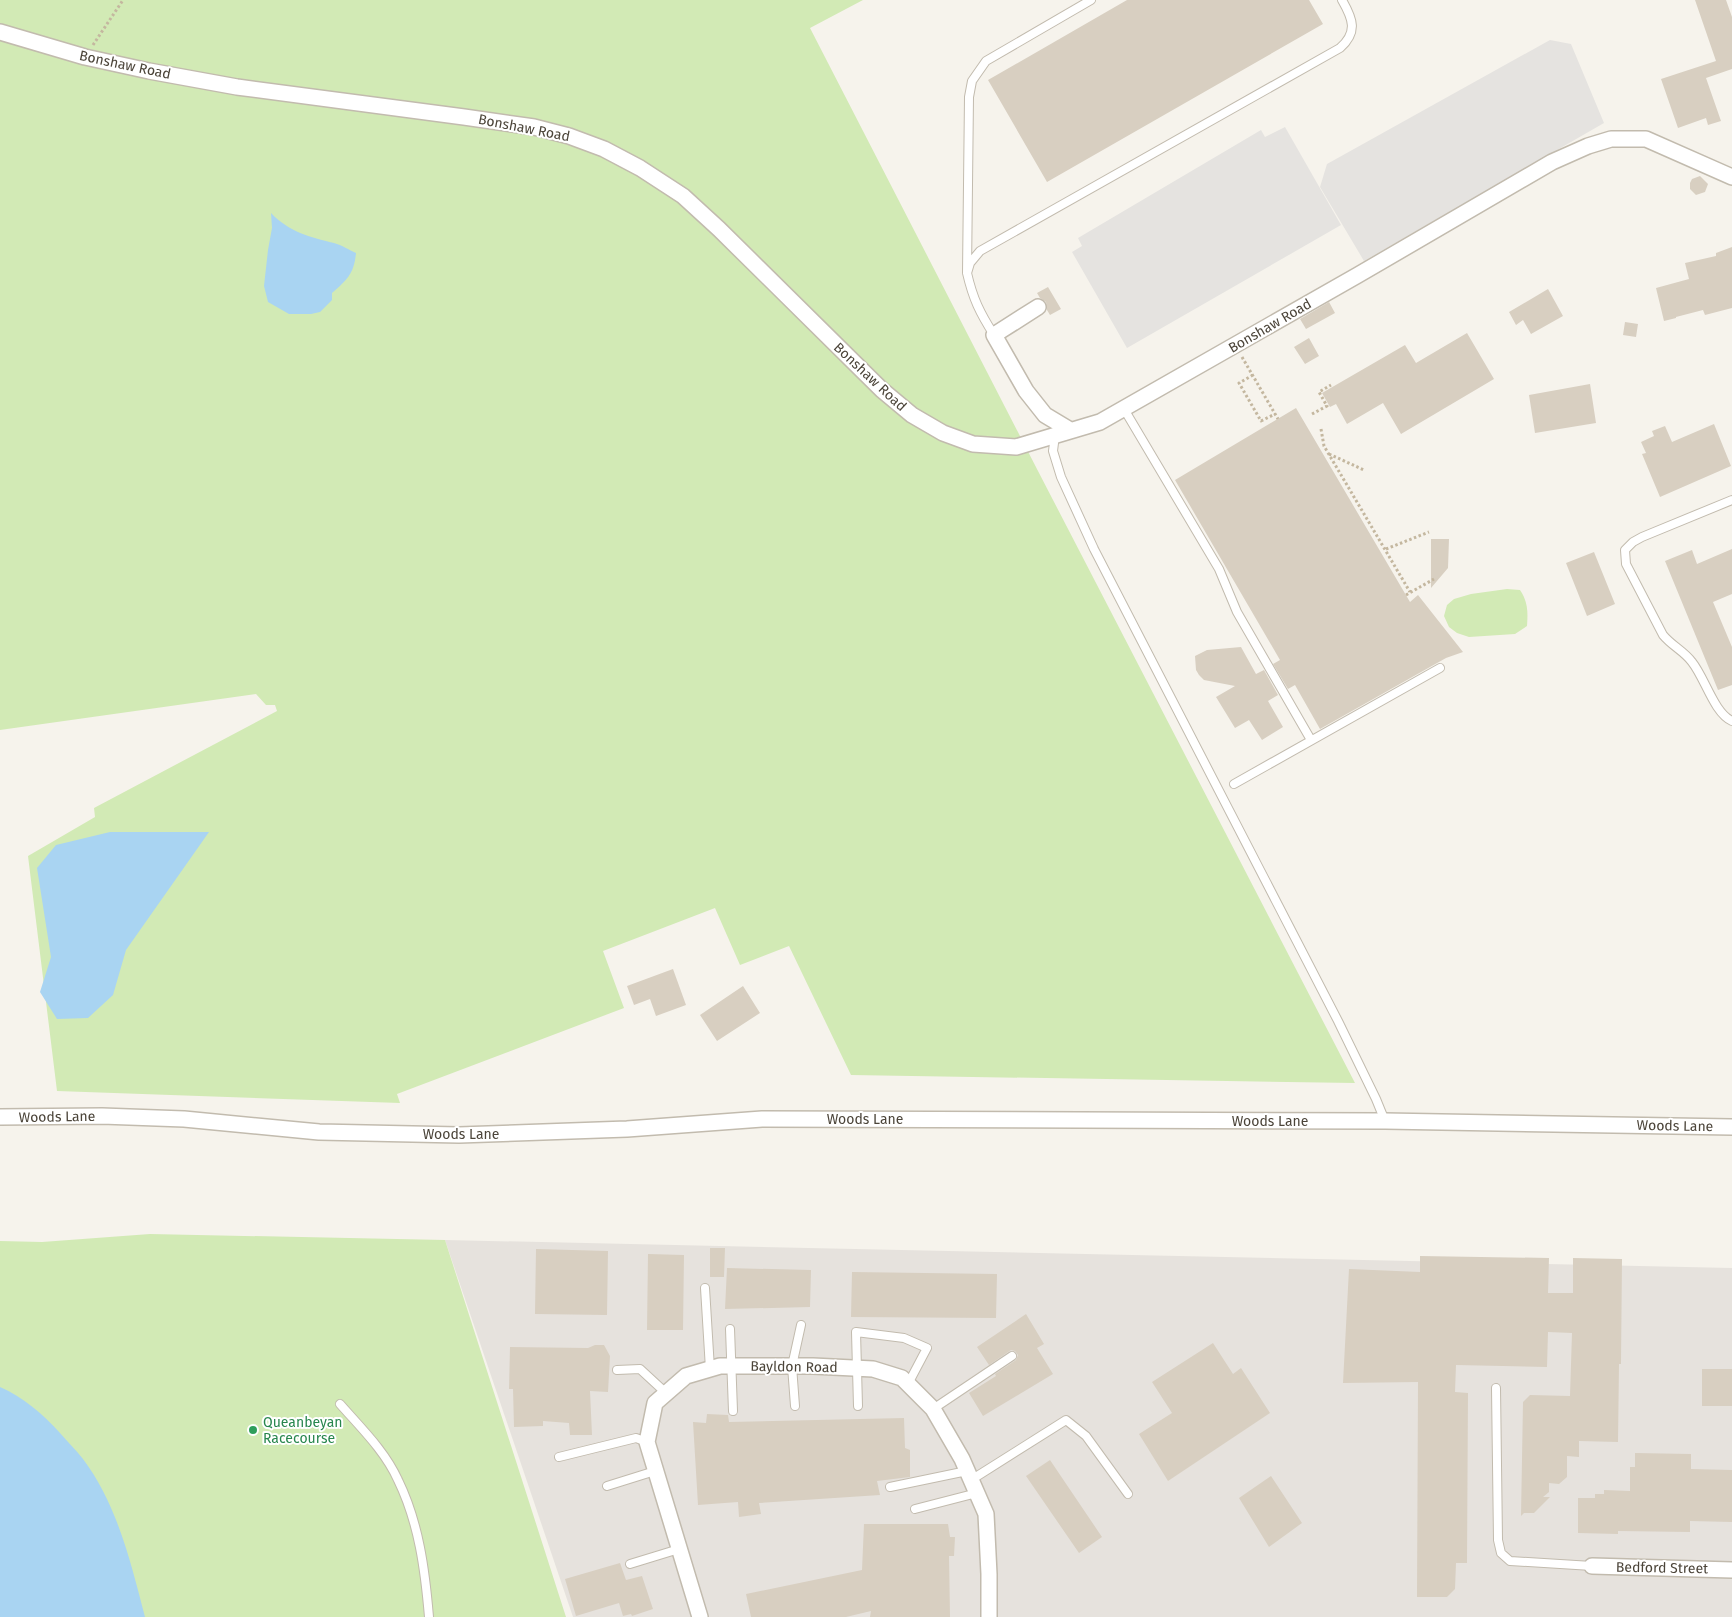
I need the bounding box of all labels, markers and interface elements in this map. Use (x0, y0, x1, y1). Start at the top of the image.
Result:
street label: Bonshaw Road (78, 47, 172, 83)
street label: Bonshaw Road (477, 111, 571, 145)
street label: Bonshaw Road (1225, 295, 1315, 357)
street label: Bonshaw Road (830, 339, 910, 415)
street label: Woods Lane (19, 1108, 95, 1126)
street label: Woods Lane (827, 1111, 903, 1128)
street label: Woods Lane (1232, 1113, 1308, 1130)
street label: Woods Lane (1637, 1117, 1713, 1135)
street label: Woods Lane (423, 1126, 499, 1143)
street label: Bayldon Road (750, 1358, 838, 1376)
place label: Queanbeyan Racecourse (263, 1414, 343, 1447)
marker: Queanbeyan Racecourse (247, 1424, 259, 1436)
street label: Bedford Street (1616, 1559, 1709, 1577)

